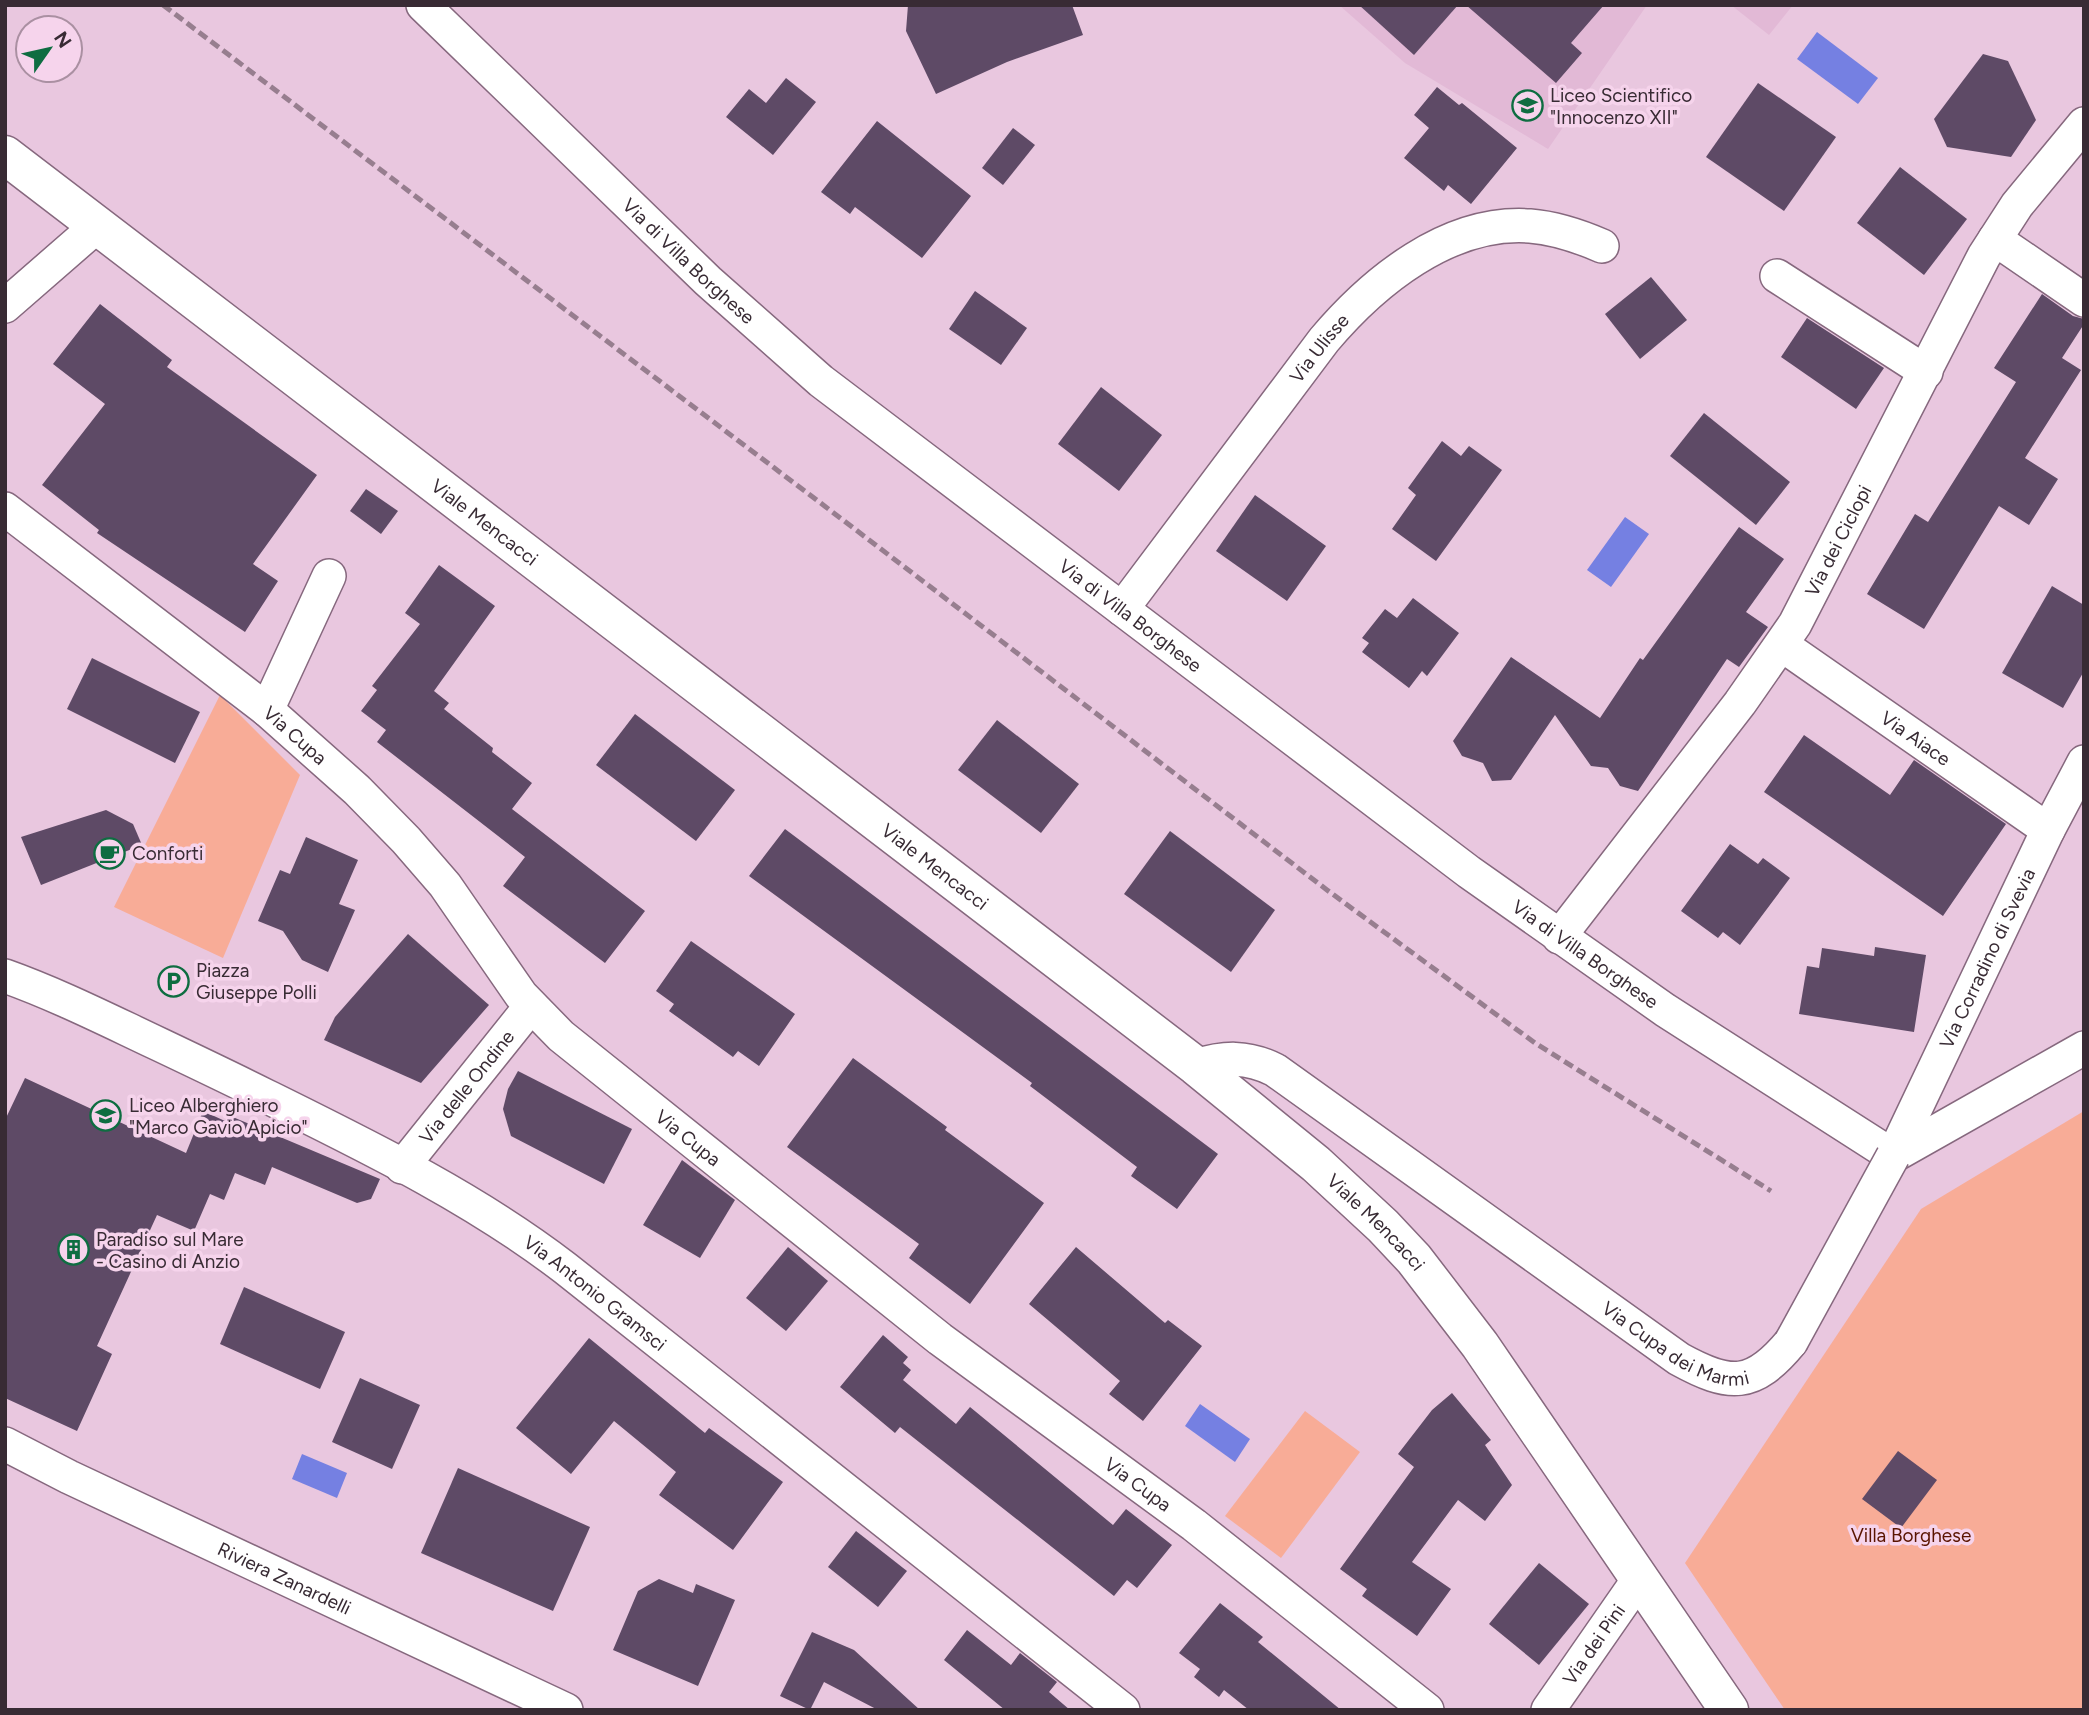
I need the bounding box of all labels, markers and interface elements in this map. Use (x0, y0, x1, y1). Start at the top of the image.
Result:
north arrow (14, 14, 84, 84)
text: N (49, 27, 76, 52)
place label: Liceo Scientifico "Innocenzo XII" (1550, 84, 1692, 129)
school or university icon: Liceo Scientifico "Innocenzo XII" (1510, 89, 1544, 123)
street label: Via di Villa Borghese (618, 194, 759, 329)
street label: Via Ulisse (1285, 309, 1354, 388)
street label: Viale Mencacci (426, 474, 542, 571)
street label: Via dei Ciclopi (1800, 481, 1876, 600)
street label: Via di Villa Borghese (1054, 555, 1206, 677)
street label: Via Cupa (258, 701, 331, 770)
street label: Via Aiace (1876, 706, 1955, 771)
street label: Viale Mencacci (877, 819, 993, 915)
cafe icon: Conforti (92, 836, 126, 870)
place label: Conforti (132, 842, 203, 865)
street label: Via Corradino di Svevia (1935, 865, 2040, 1052)
street label: Via di Villa Borghese (1508, 895, 1662, 1014)
place label: Piazza Giuseppe Polli (196, 959, 317, 1004)
parking icon: Piazza Giuseppe Polli (156, 964, 190, 998)
street label: Via delle Ondine (414, 1026, 519, 1148)
place label: Liceo Alberghiero "Marco Gavio Apicio" (129, 1094, 308, 1139)
school or university icon: Liceo Alberghiero "Marco Gavio Apicio" (89, 1099, 123, 1133)
street label: Via Cupa (651, 1105, 725, 1171)
street label: Viale Mencacci (1322, 1169, 1430, 1275)
place label: Paradiso sul Mare - Casino di Anzio (96, 1228, 244, 1273)
street label: Via Antonio Gramsci (519, 1231, 671, 1356)
building icon: Paradiso sul Mare - Casino di Anzio (56, 1233, 90, 1267)
street label: Via Cupa dei Marmi (1597, 1297, 1751, 1391)
street label: Via Cupa (1100, 1452, 1176, 1517)
park label: Villa Borghese (1851, 1524, 1971, 1547)
street label: Riviera Zanardelli (214, 1537, 355, 1620)
street label: Via dei Pini (1558, 1600, 1630, 1689)

